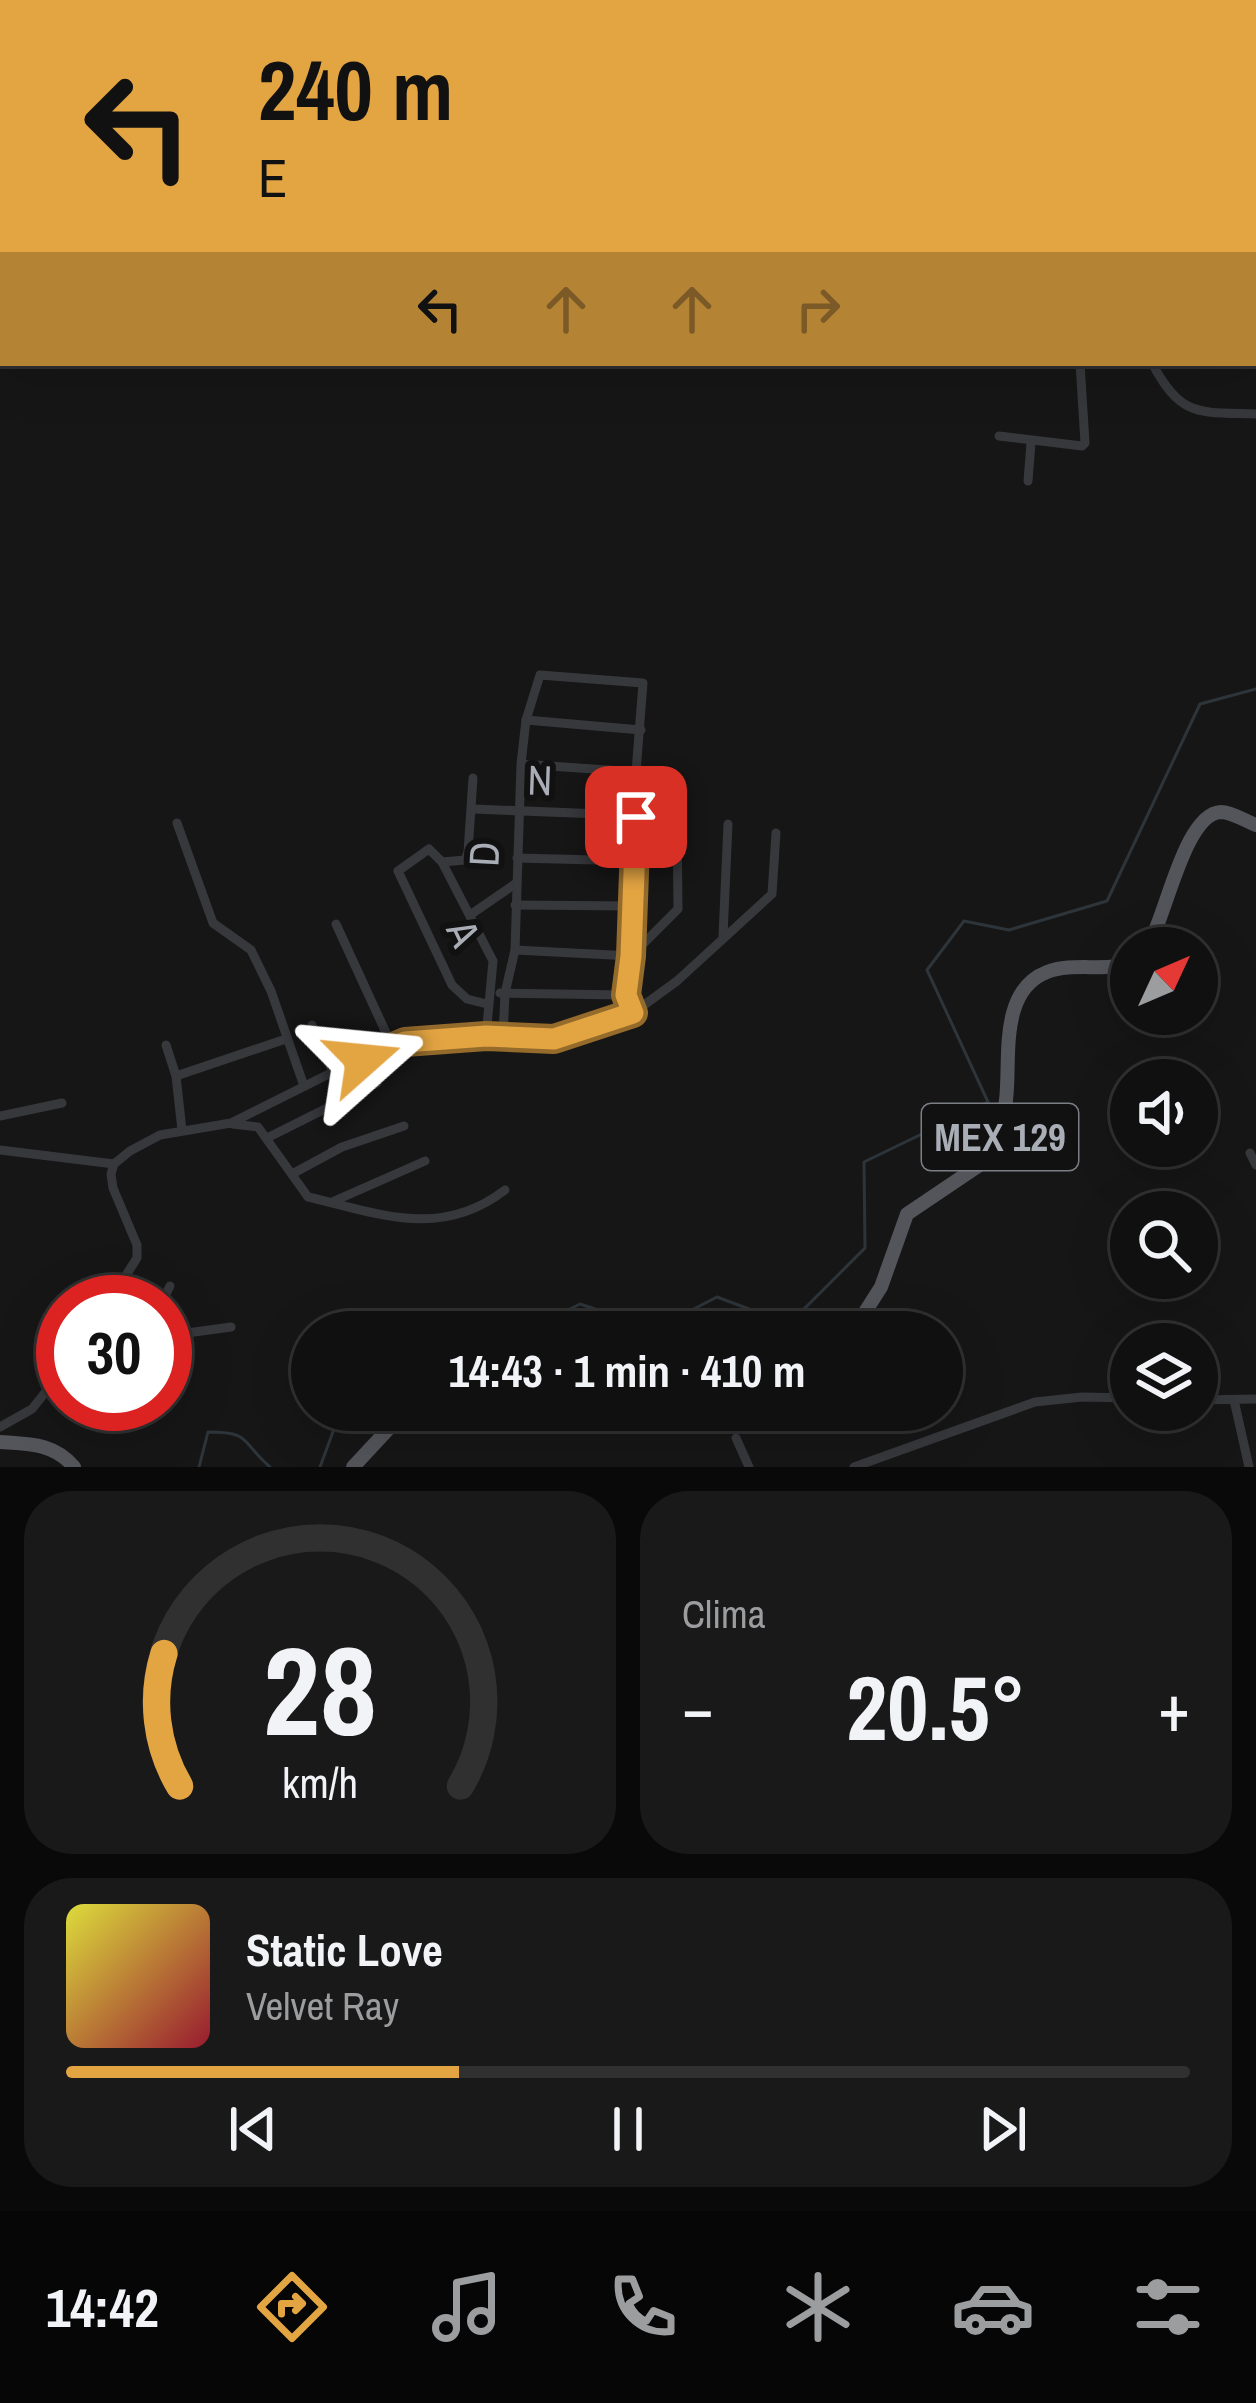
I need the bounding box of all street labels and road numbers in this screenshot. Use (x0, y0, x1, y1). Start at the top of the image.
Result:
street label: N (527, 752, 553, 808)
street label: D (455, 840, 513, 868)
street label: A (433, 910, 495, 956)
road number: MEX 129 (922, 1104, 1078, 1170)

